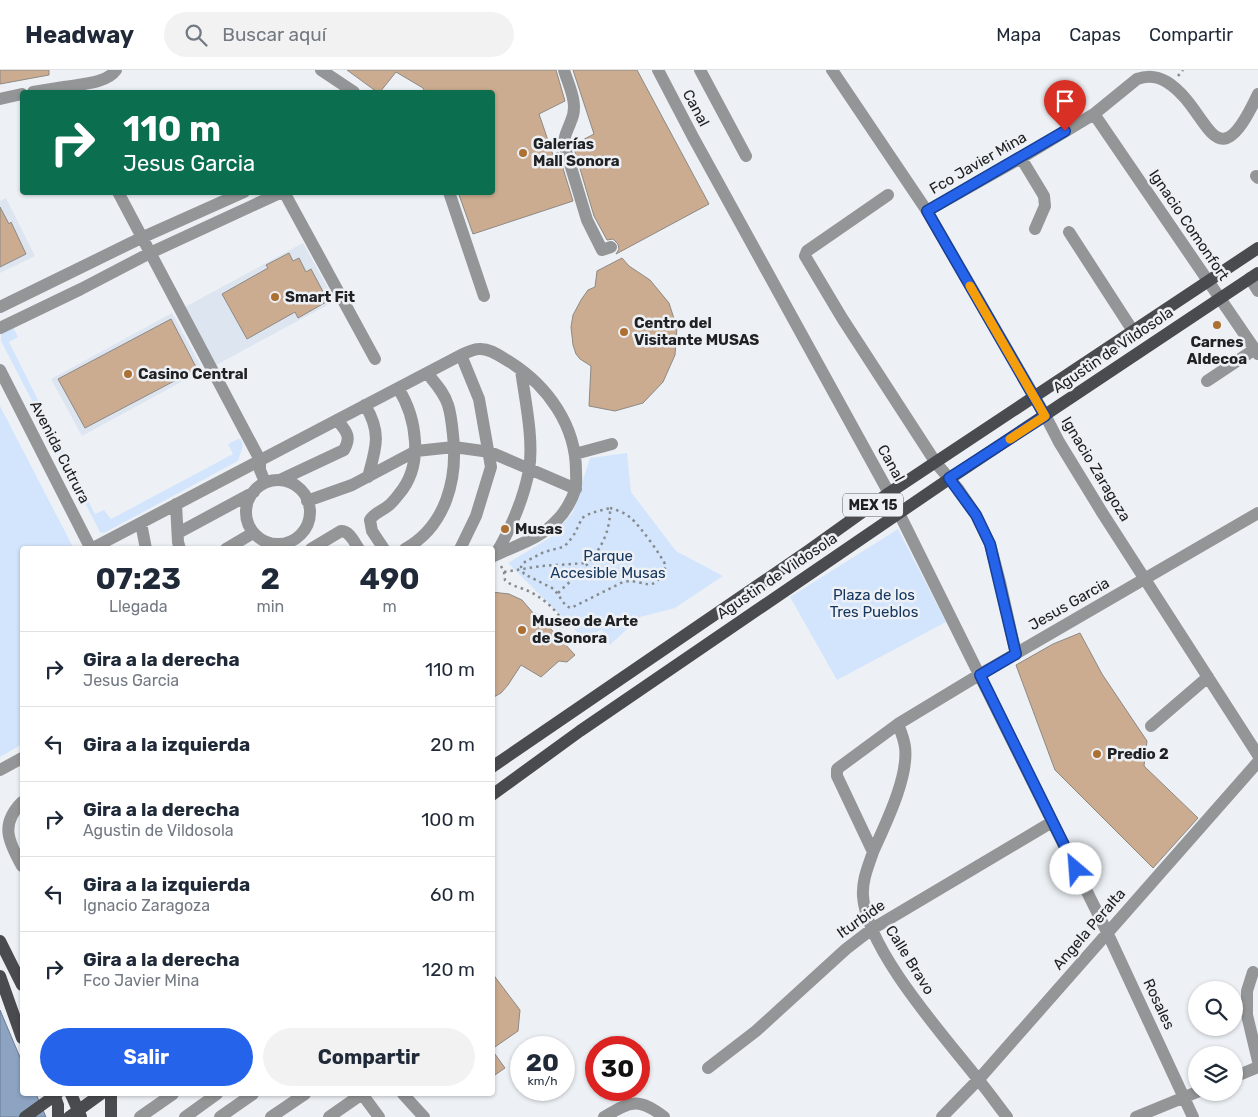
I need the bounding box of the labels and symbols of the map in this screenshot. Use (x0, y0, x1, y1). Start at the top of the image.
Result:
pin (1044, 80, 1086, 131)
street label: Canal (679, 86, 713, 130)
street label: Fco Javier Mina (926, 128, 1030, 198)
place label: Galerías Mall Sonora (533, 135, 620, 170)
marker: Galerías Mall Sonora (517, 147, 529, 159)
street label: Ignacio Comonfort (1145, 166, 1233, 284)
place label: Smart Fit (285, 288, 355, 306)
marker: Smart Fit (269, 291, 281, 303)
street label: Agustin de Vildosola (1049, 303, 1177, 397)
place label: Centro del Visitante MUSAS (634, 314, 759, 349)
marker: Carnes Aldecoa (1211, 319, 1223, 331)
marker: Centro del Visitante MUSAS (618, 326, 630, 338)
place label: Carnes Aldecoa (1187, 333, 1247, 368)
place label: Casino Central (138, 365, 248, 383)
marker: Casino Central (122, 368, 134, 380)
street label: Avenida Cutrura (26, 398, 94, 506)
street label: Ignacio Zaragoza (1058, 413, 1134, 525)
street label: Canal (874, 441, 908, 485)
road number: MEX 15 (843, 494, 903, 516)
place label: Musas (515, 520, 562, 538)
marker: Musas (499, 523, 511, 535)
street label: Agustin de Vildosola (713, 529, 841, 623)
park label: Parque Accesible Musas (550, 547, 666, 582)
street label: Jesus Garcia (1025, 574, 1113, 634)
park label: Plaza de los Tres Pueblos (830, 586, 919, 621)
place label: Museo de Arte de Sonora (532, 612, 638, 647)
marker: Museo de Arte de Sonora (516, 624, 528, 636)
place label: Predio 2 (1107, 745, 1169, 763)
marker: Predio 2 (1091, 748, 1103, 760)
position arrow (1049, 842, 1101, 894)
street label: Angela Peralta (1049, 885, 1129, 973)
street label: Iturbide (833, 896, 889, 942)
street label: Calle Bravo (882, 922, 938, 998)
street label: Rosales (1139, 976, 1179, 1033)
speed limit sign: 30 (585, 1036, 650, 1101)

